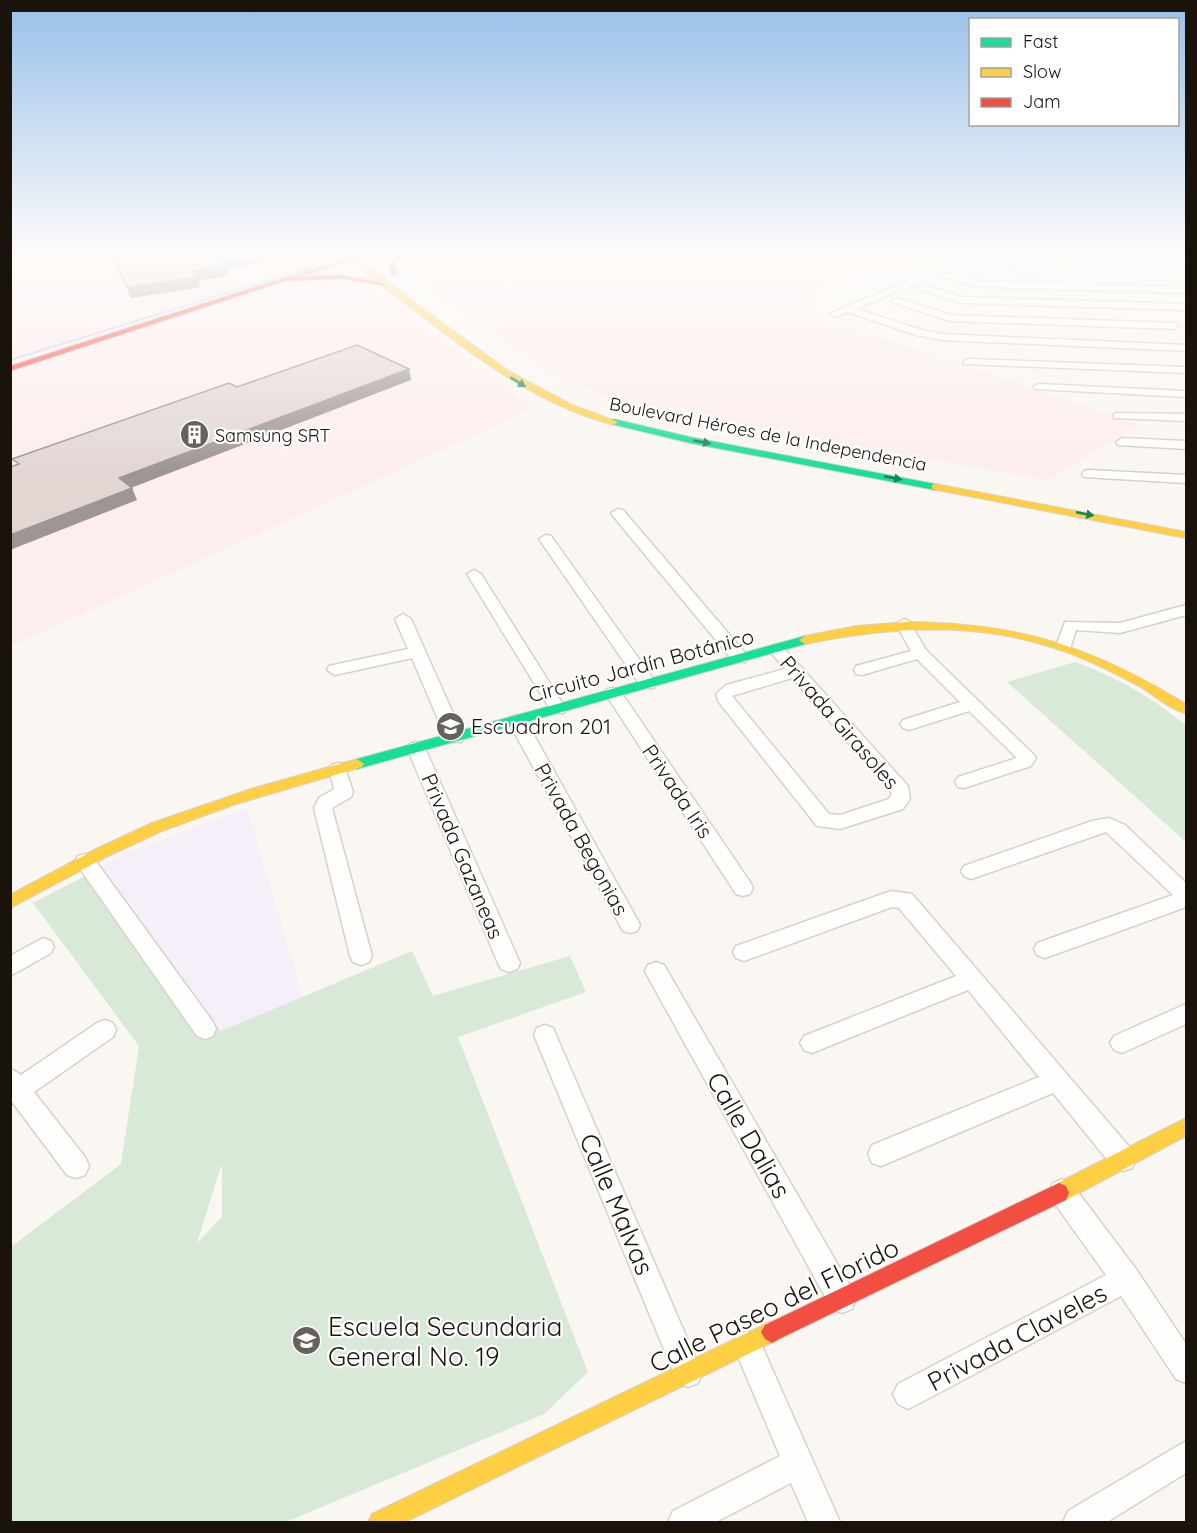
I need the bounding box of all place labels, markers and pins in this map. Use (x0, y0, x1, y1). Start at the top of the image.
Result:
building icon: Samsung SRT (178, 419, 210, 451)
place label: Samsung SRT (215, 424, 331, 447)
school or university icon: Escuadron 201 (434, 710, 466, 742)
place label: Escuadron 201 (471, 713, 611, 739)
place label: Escuela Secundaria General No. 19 (328, 1310, 562, 1373)
school or university icon: Escuela Secundaria General No. 19 (291, 1325, 323, 1357)

